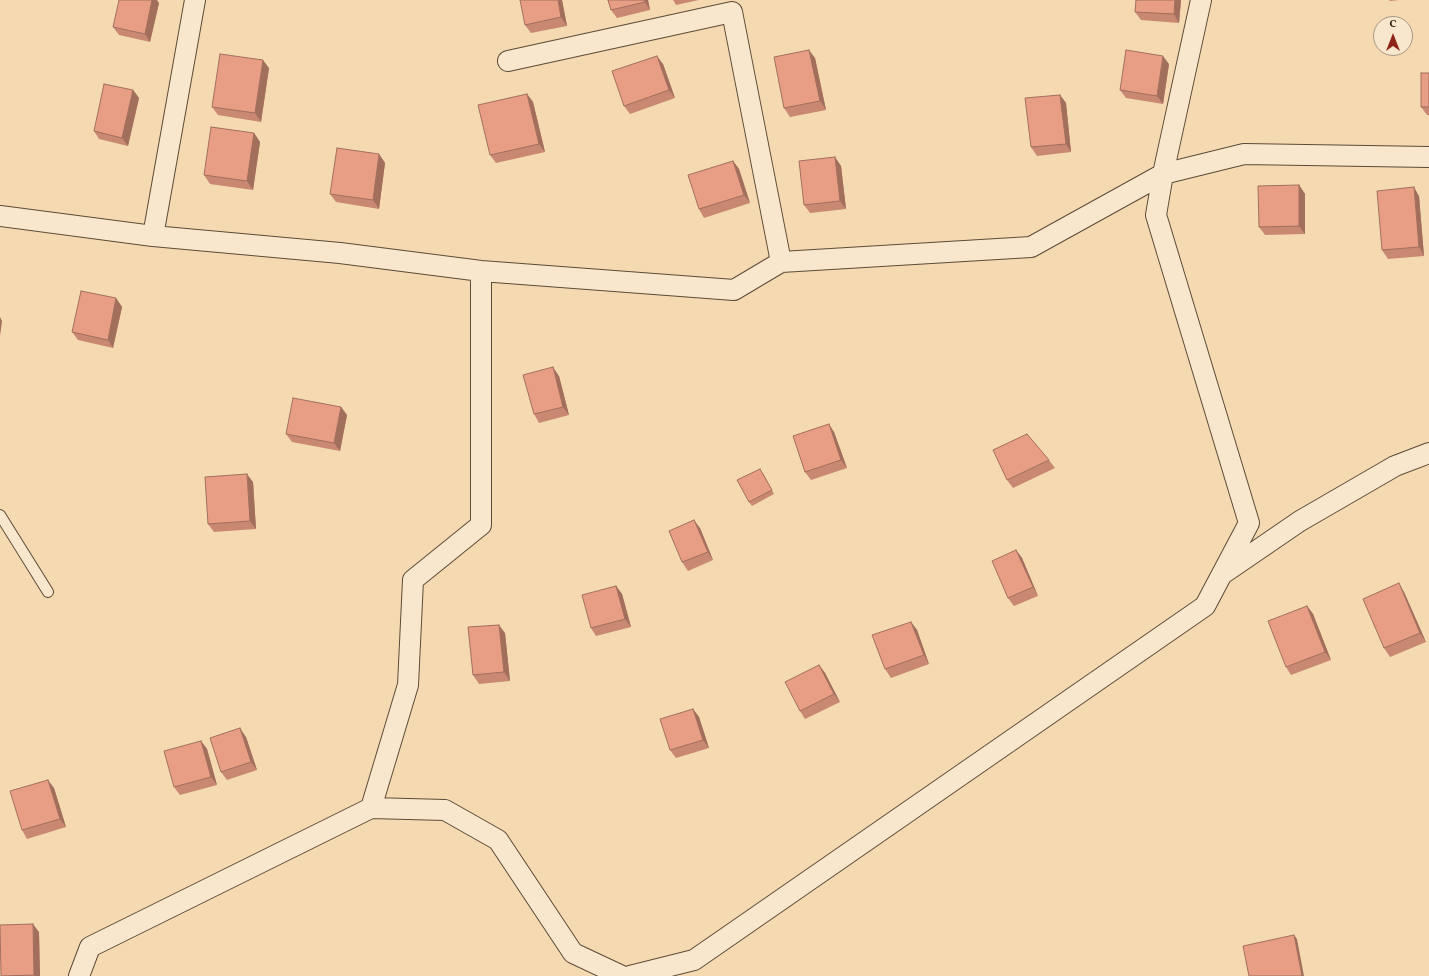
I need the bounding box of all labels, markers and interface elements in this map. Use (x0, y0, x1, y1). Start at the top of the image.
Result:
north arrow (1373, 16, 1413, 56)
text: С (1389, 17, 1397, 32)

